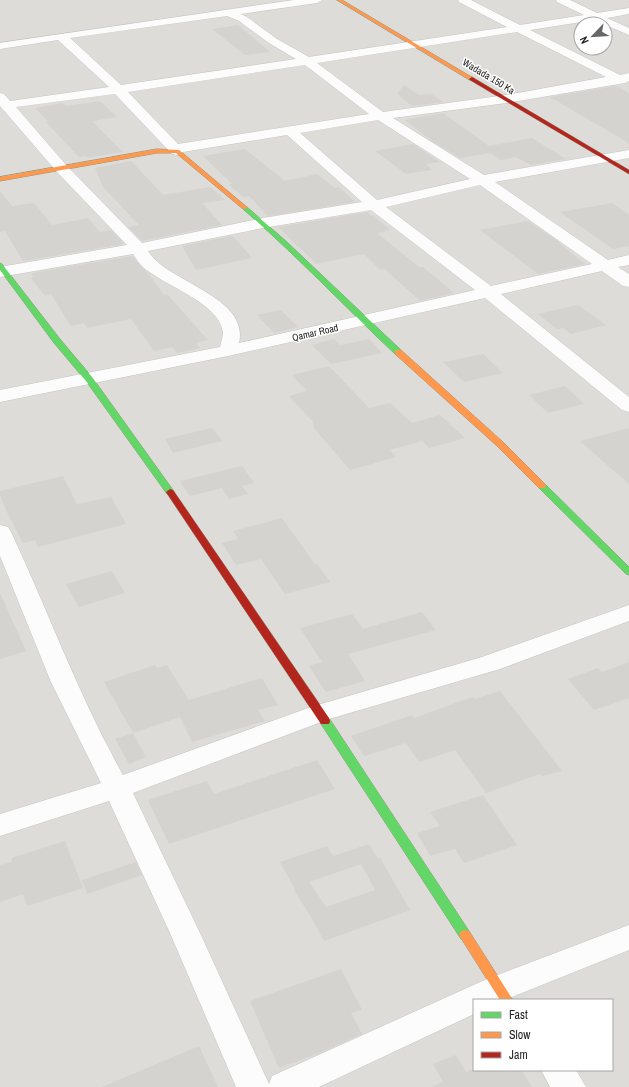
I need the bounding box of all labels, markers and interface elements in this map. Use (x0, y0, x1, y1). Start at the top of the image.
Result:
north arrow (573, 16, 613, 56)
text: N (576, 34, 592, 46)
street label: Wadada 150 Ka (460, 56, 518, 97)
street label: Qamar Road (291, 321, 339, 344)
legend (473, 999, 613, 1071)
text: Fast (509, 1007, 528, 1023)
text: Slow (509, 1027, 531, 1043)
text: Jam (509, 1047, 528, 1063)

